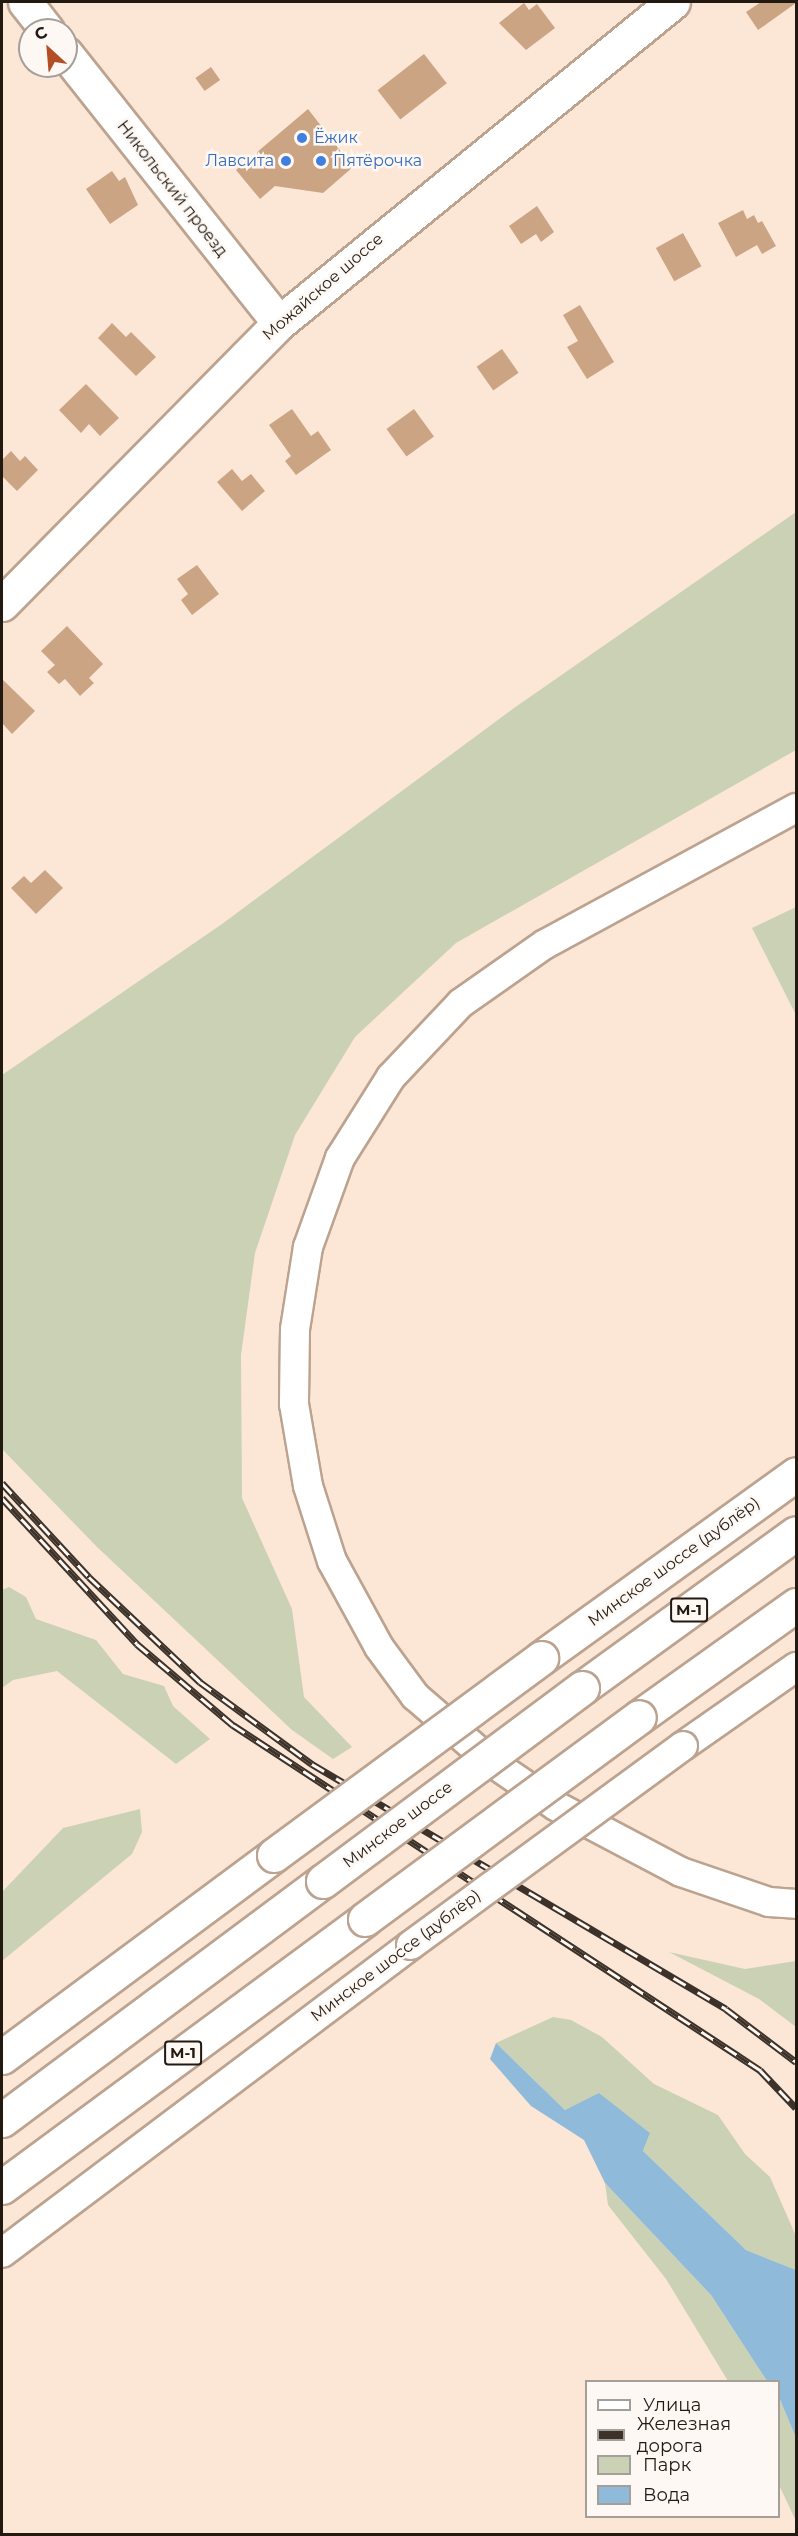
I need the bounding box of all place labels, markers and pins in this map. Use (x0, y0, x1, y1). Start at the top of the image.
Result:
place label: Ёжик (314, 128, 358, 148)
marker: Ёжик (295, 131, 309, 145)
place label: Лавсита (205, 151, 274, 171)
place label: Пятёрочка (333, 151, 422, 171)
marker: Лавсита (279, 154, 293, 168)
marker: Пятёрочка (314, 154, 328, 168)

